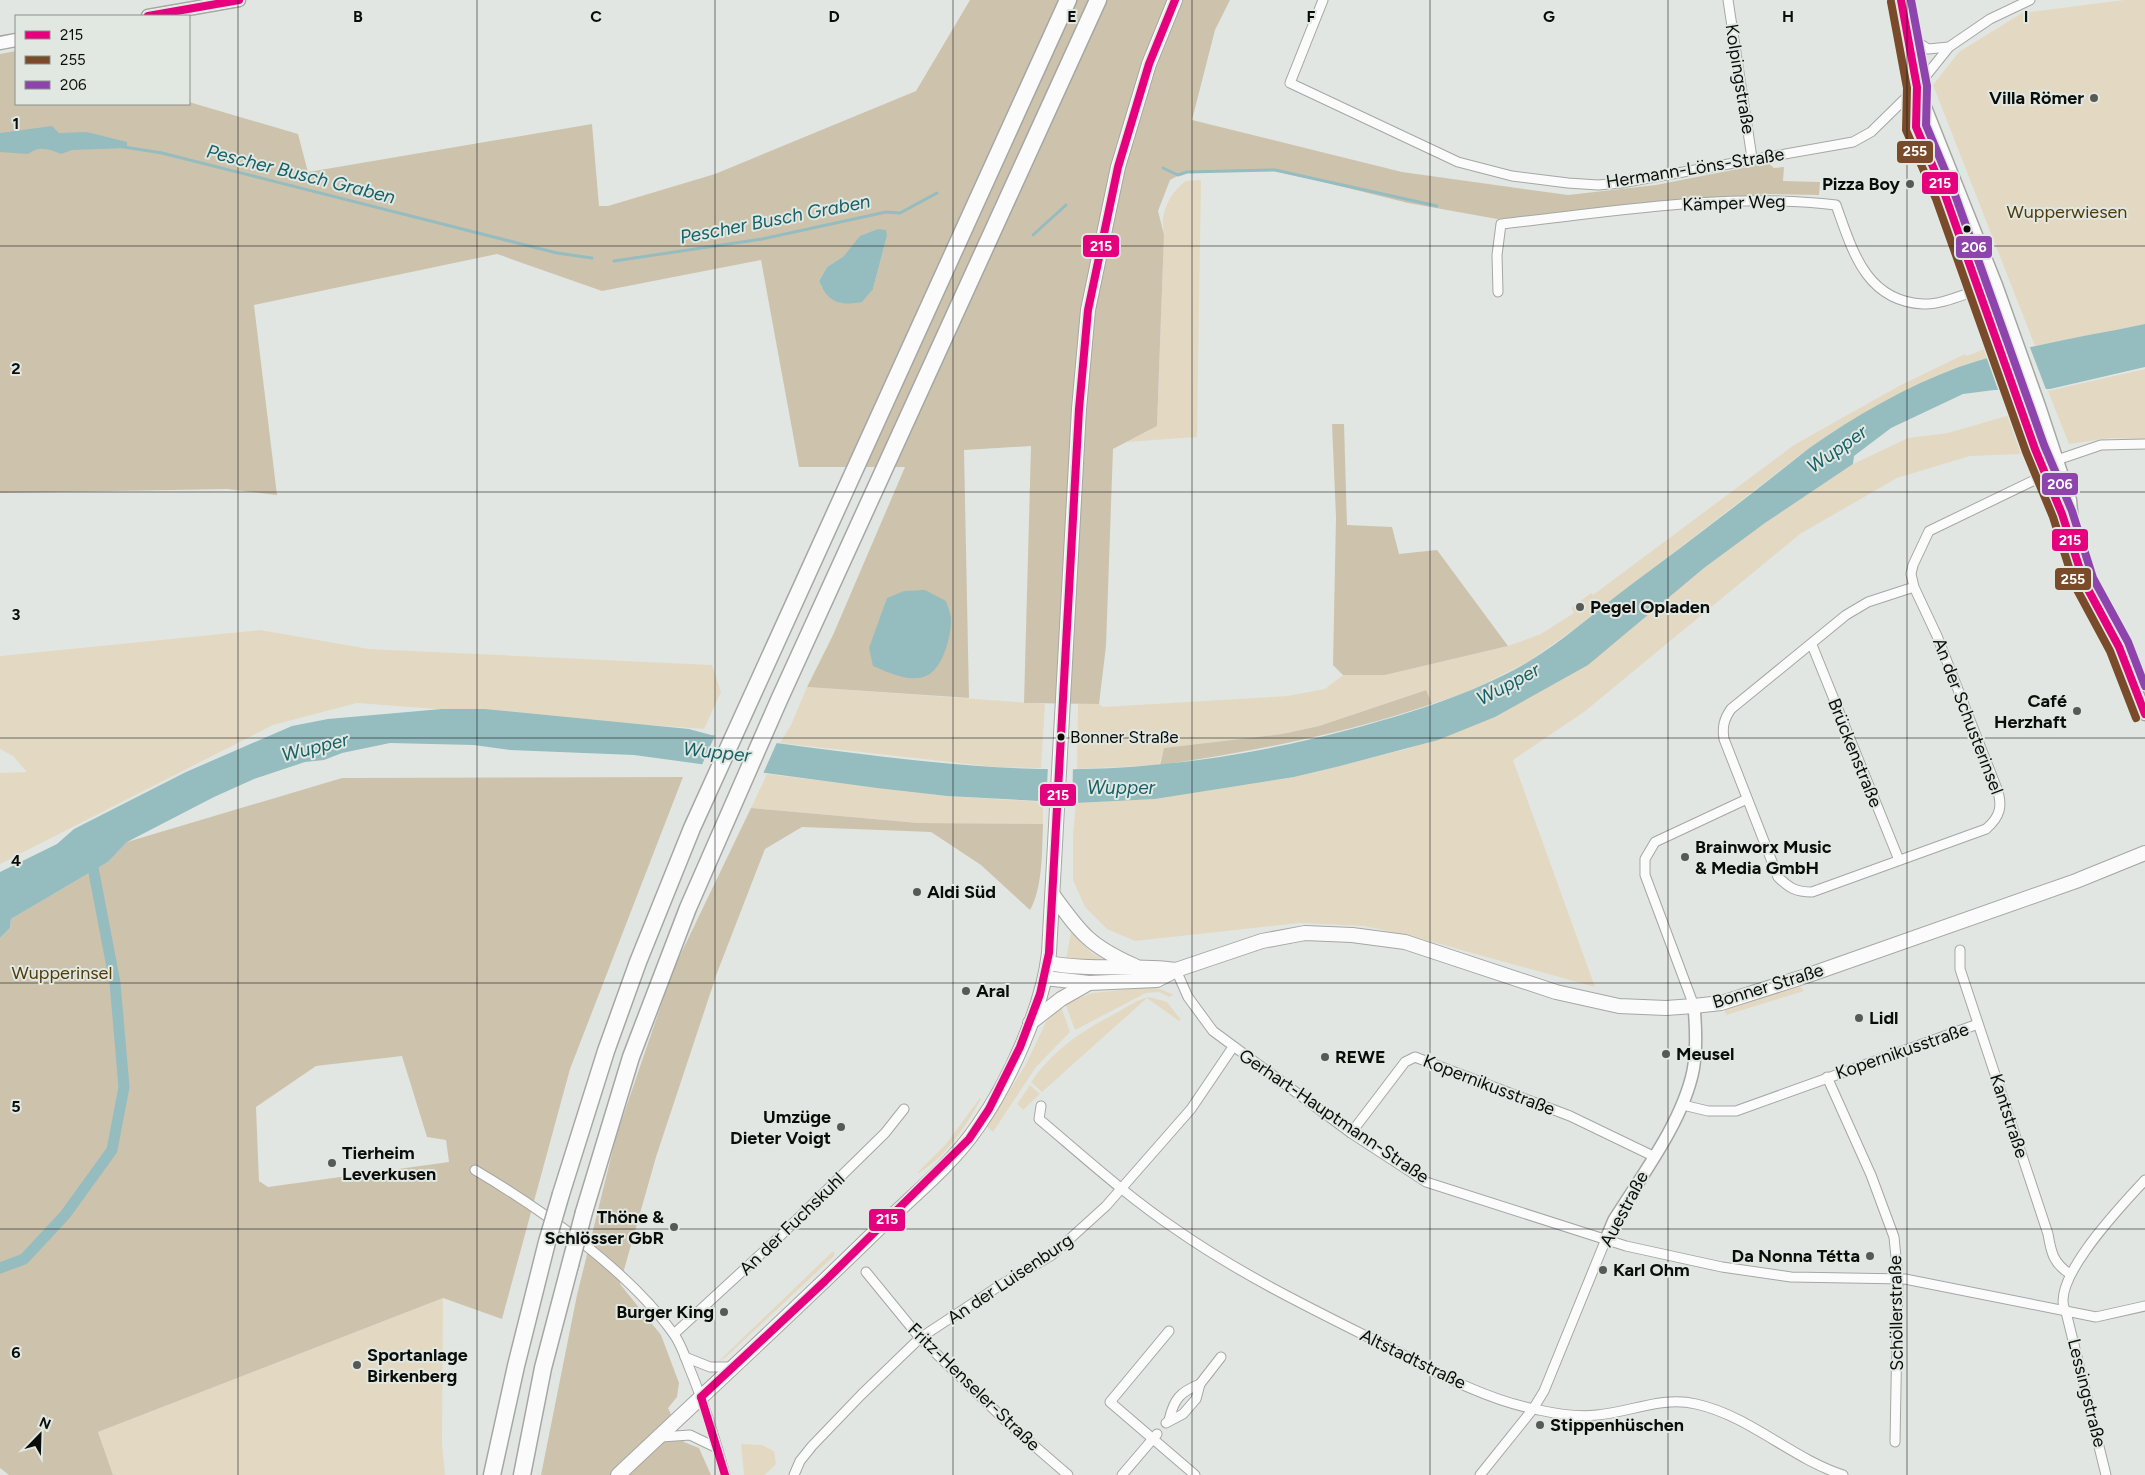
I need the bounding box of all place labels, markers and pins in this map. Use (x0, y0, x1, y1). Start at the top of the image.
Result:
place label: Villa Römer (1989, 87, 2084, 109)
marker: Villa Römer (2088, 92, 2100, 104)
place label: Pizza Boy (1822, 173, 1901, 195)
marker: Pizza Boy (1904, 178, 1916, 190)
unlabelled marker (1962, 224, 1972, 234)
place label: Pegel Opladen (1590, 596, 1710, 618)
marker: Pegel Opladen (1574, 601, 1586, 613)
place label: Café Herzhaft (1994, 690, 2067, 733)
marker: Café Herzhaft (2071, 705, 2083, 717)
place label: Bonner Straße (1070, 727, 1179, 747)
marker: Bonner Straße (1056, 732, 1066, 742)
place label: Brainworx Music & Media GmbH (1695, 836, 1832, 879)
marker: Brainworx Music & Media GmbH (1679, 851, 1691, 863)
place label: Aldi Süd (927, 881, 996, 903)
marker: Aldi Süd (911, 886, 923, 898)
place label: Aral (976, 980, 1010, 1002)
marker: Aral (960, 985, 972, 997)
place label: Lidl (1869, 1007, 1899, 1029)
marker: Lidl (1853, 1012, 1865, 1024)
place label: Meusel (1676, 1043, 1734, 1065)
place label: REWE (1335, 1046, 1386, 1068)
marker: Meusel (1660, 1048, 1672, 1060)
marker: REWE (1319, 1051, 1331, 1063)
place label: Umzüge Dieter Voigt (730, 1106, 831, 1149)
marker: Umzüge Dieter Voigt (835, 1121, 847, 1133)
place label: Tierheim Leverkusen (342, 1142, 436, 1185)
marker: Tierheim Leverkusen (326, 1157, 338, 1169)
place label: Thöne & Schlösser GbR (545, 1206, 664, 1249)
marker: Thöne & Schlösser GbR (668, 1221, 680, 1233)
place label: Da Nonna Tétta (1732, 1245, 1860, 1267)
marker: Da Nonna Tétta (1864, 1250, 1876, 1262)
place label: Karl Ohm (1613, 1259, 1690, 1281)
marker: Karl Ohm (1597, 1264, 1609, 1276)
place label: Burger King (616, 1301, 714, 1323)
marker: Burger King (718, 1306, 730, 1318)
place label: Sportanlage Birkenberg (367, 1344, 468, 1387)
marker: Sportanlage Birkenberg (351, 1359, 363, 1371)
place label: Stippenhüschen (1550, 1414, 1684, 1436)
marker: Stippenhüschen (1534, 1419, 1546, 1431)

